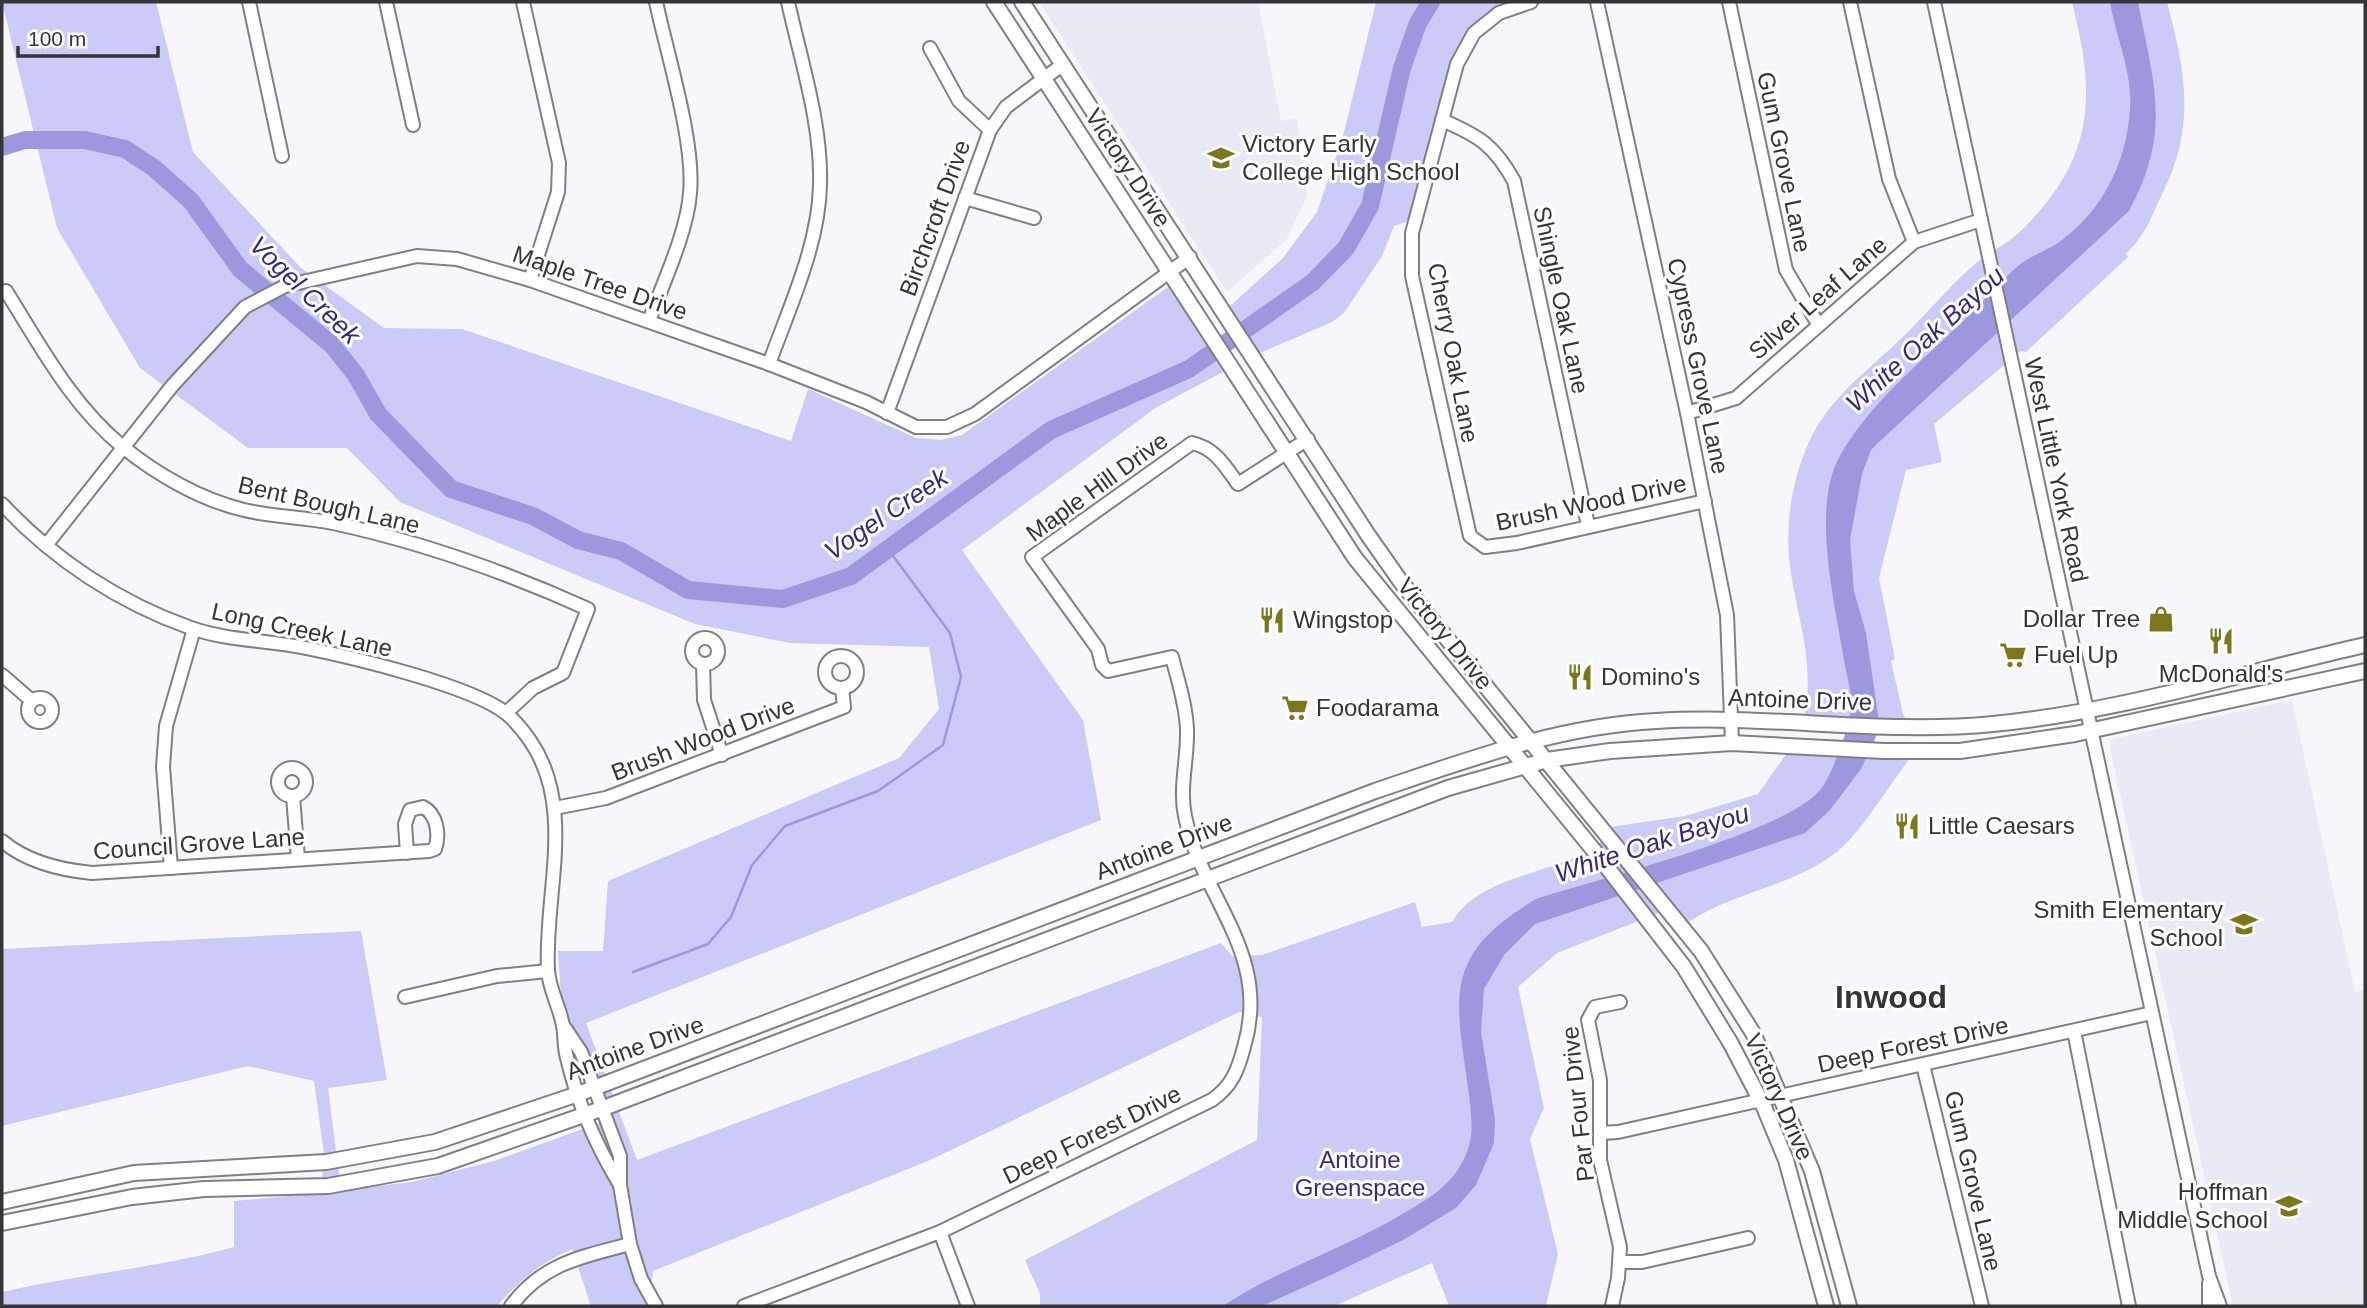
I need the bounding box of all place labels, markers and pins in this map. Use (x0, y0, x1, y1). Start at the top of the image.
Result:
place label: Victory Early College High School (1242, 130, 1459, 185)
school or university icon: Victory Early College High School (1206, 143, 1236, 173)
shop icon: Dollar Tree (2146, 604, 2176, 634)
restaurant icon: Wingstop (1257, 605, 1287, 635)
place label: Dollar Tree (2023, 605, 2140, 632)
place label: Wingstop (1293, 606, 1393, 633)
restaurant icon: McDonald's (2206, 626, 2236, 656)
supermarket icon: Fuel Up (1998, 640, 2028, 670)
place label: Fuel Up (2034, 641, 2118, 668)
place label: McDonald's (2159, 660, 2283, 687)
restaurant icon: Domino's (1565, 662, 1595, 692)
place label: Domino's (1601, 663, 1700, 690)
supermarket icon: Foodarama (1280, 693, 1310, 723)
place label: Foodarama (1316, 694, 1439, 721)
restaurant icon: Little Caesars (1892, 811, 1922, 841)
place label: Little Caesars (1928, 812, 2075, 839)
place label: Smith Elementary School (2034, 896, 2223, 951)
school or university icon: Smith Elementary School (2229, 909, 2259, 939)
place label: Hoffman Middle School (2117, 1178, 2268, 1233)
school or university icon: Hoffman Middle School (2274, 1191, 2304, 1221)

